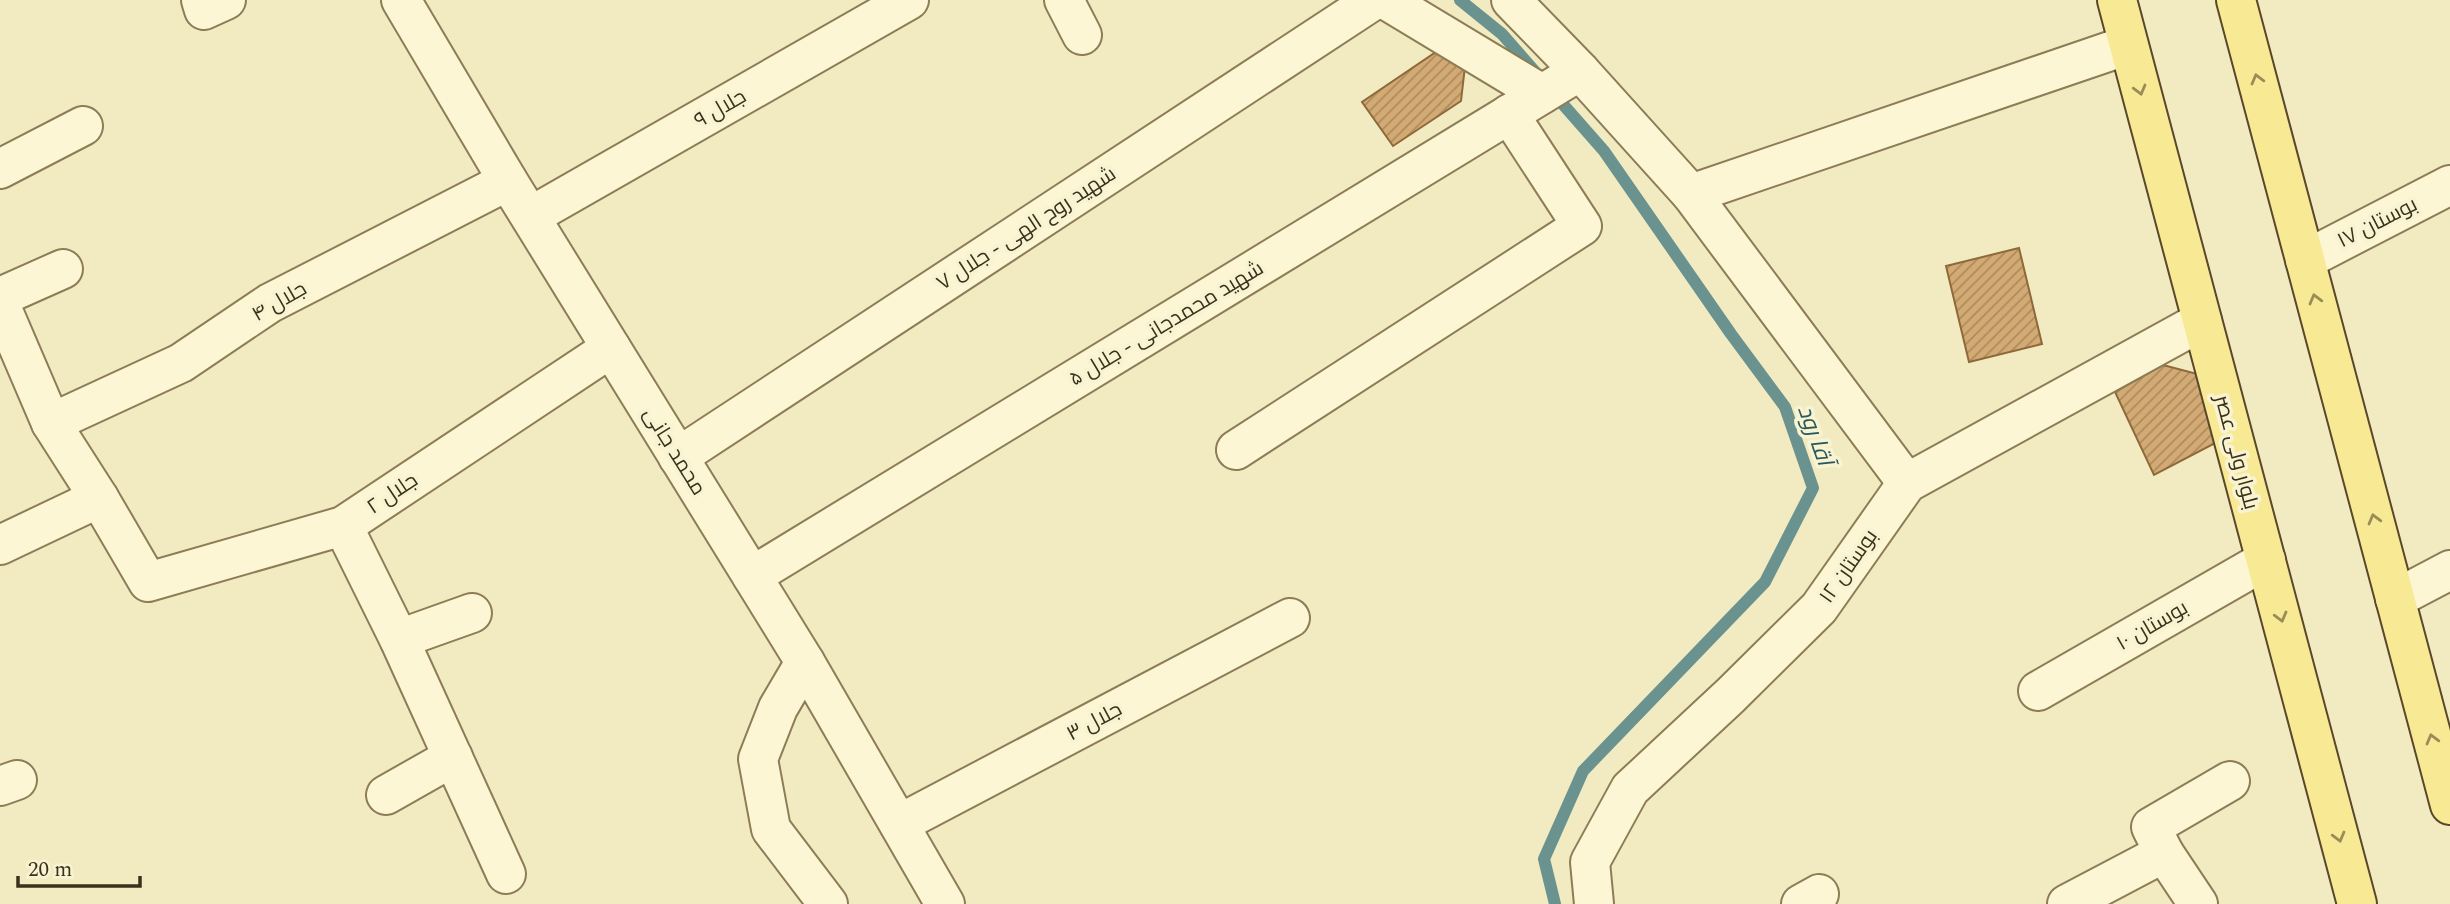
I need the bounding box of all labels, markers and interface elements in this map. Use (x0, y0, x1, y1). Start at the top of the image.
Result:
one-way arrow (2251, 74, 2265, 86)
street label: جلال ۹ (688, 81, 753, 137)
one-way arrow (2132, 83, 2147, 95)
street label: شهید روح الهی - جلال ۷ (930, 159, 1123, 299)
street label: بوستان ۱۷ (2332, 189, 2423, 257)
street label: شهید محمدجانی - جلال ۵ (1063, 253, 1270, 395)
street label: جلال ۴ (246, 273, 313, 330)
one-way arrow (2309, 293, 2323, 305)
street label: بلوار ولی عصر (2205, 390, 2267, 513)
water label: آقا رود (1788, 400, 1843, 475)
street label: محمد جانی (634, 401, 714, 502)
street label: جلال ۲ (360, 465, 425, 523)
one-way arrow (2368, 513, 2382, 525)
street label: بوستان ۱۲ (1812, 523, 1886, 610)
street label: بوستان ۱۰ (2111, 592, 2194, 659)
one-way arrow (2273, 611, 2287, 623)
street label: جلال ۳ (1061, 694, 1128, 750)
one-way arrow (2426, 733, 2441, 745)
one-way arrow (2331, 831, 2345, 843)
scale bar (18, 844, 140, 888)
text: 20 m (28, 854, 72, 886)

